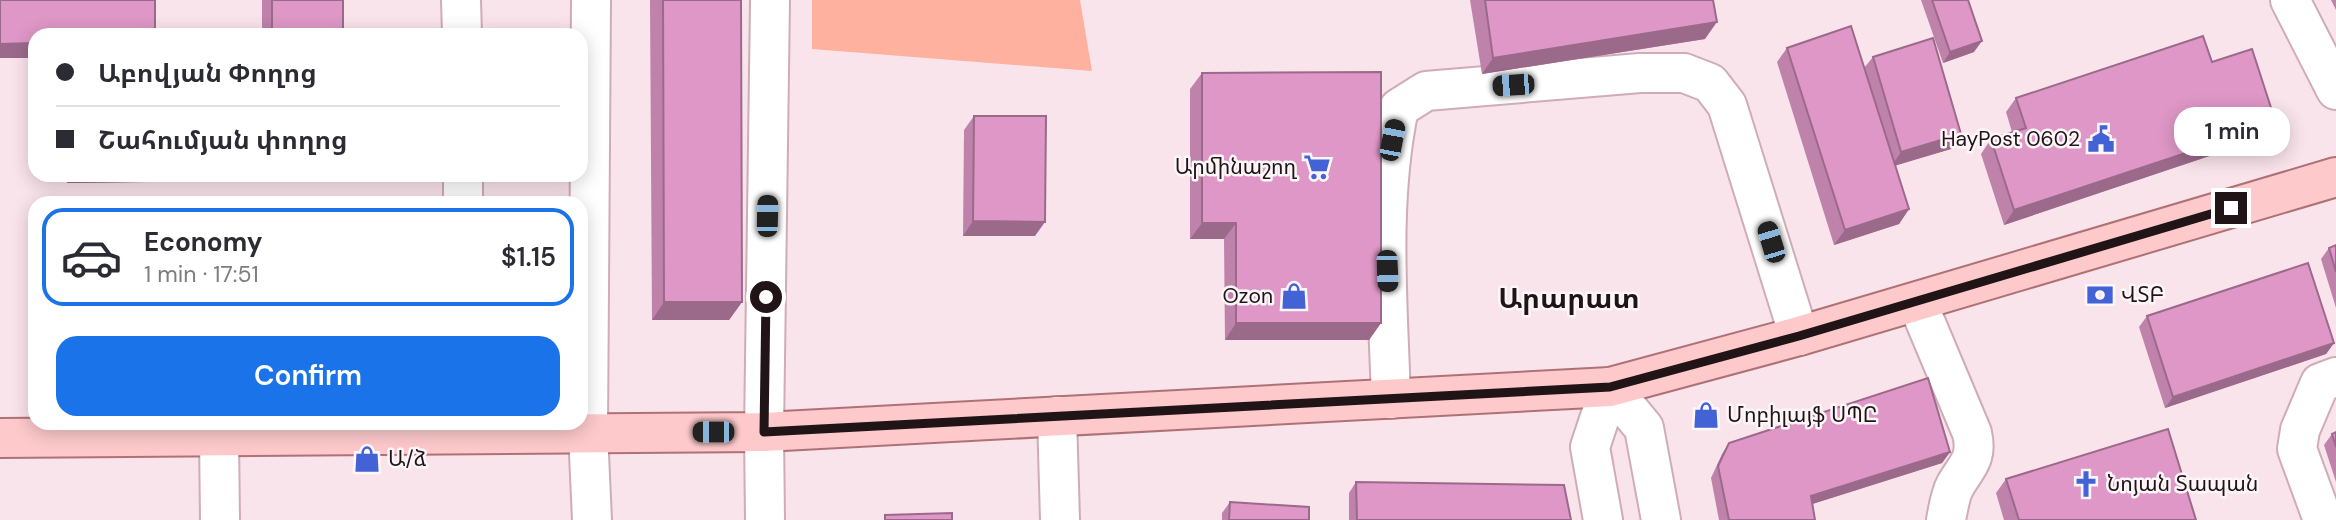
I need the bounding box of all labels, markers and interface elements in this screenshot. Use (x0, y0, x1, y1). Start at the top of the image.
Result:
text: Աբովյան Փողոց (98, 56, 317, 90)
car (1492, 73, 1535, 97)
callout: 1 min (2173, 106, 2289, 156)
text: 1 min (2205, 116, 2259, 146)
car (1378, 117, 1407, 163)
text: Շահումյան փողոց (98, 123, 348, 157)
public building icon: HayPost 0602 (2086, 124, 2116, 154)
place label: HayPost 0602 (1941, 125, 2080, 153)
supermarket icon: Արմինաշող (1302, 152, 1332, 182)
place label: Արմինաշող (1175, 153, 1297, 181)
route end (2215, 192, 2247, 224)
car (757, 195, 778, 237)
car (1755, 219, 1788, 265)
text: Economy (144, 225, 262, 259)
icon: car (60, 226, 123, 289)
text: $1.15 (501, 240, 556, 274)
car (1376, 250, 1399, 292)
text: 1 min · 17:51 (144, 259, 259, 289)
district label: Արարատ (1498, 280, 1640, 317)
bank icon: ՎՏԲ (2085, 280, 2115, 310)
route start (750, 281, 782, 313)
shop icon: Ozon (1279, 281, 1309, 311)
place label: ՎՏԲ (2121, 281, 2164, 309)
place label: Ozon (1223, 282, 1273, 310)
button: Confirm (56, 336, 560, 416)
shop icon: Մոբիլայֆ ՍՊԸ (1691, 400, 1721, 430)
place label: Մոբիլայֆ ՍՊԸ (1727, 401, 1877, 429)
car (693, 422, 735, 443)
shop icon: Ա/ձ (352, 444, 382, 474)
place label: Ա/ձ (388, 445, 427, 473)
church icon: Նոյան Տապան (2071, 469, 2101, 499)
place label: Նոյան Տապան (2107, 470, 2258, 498)

